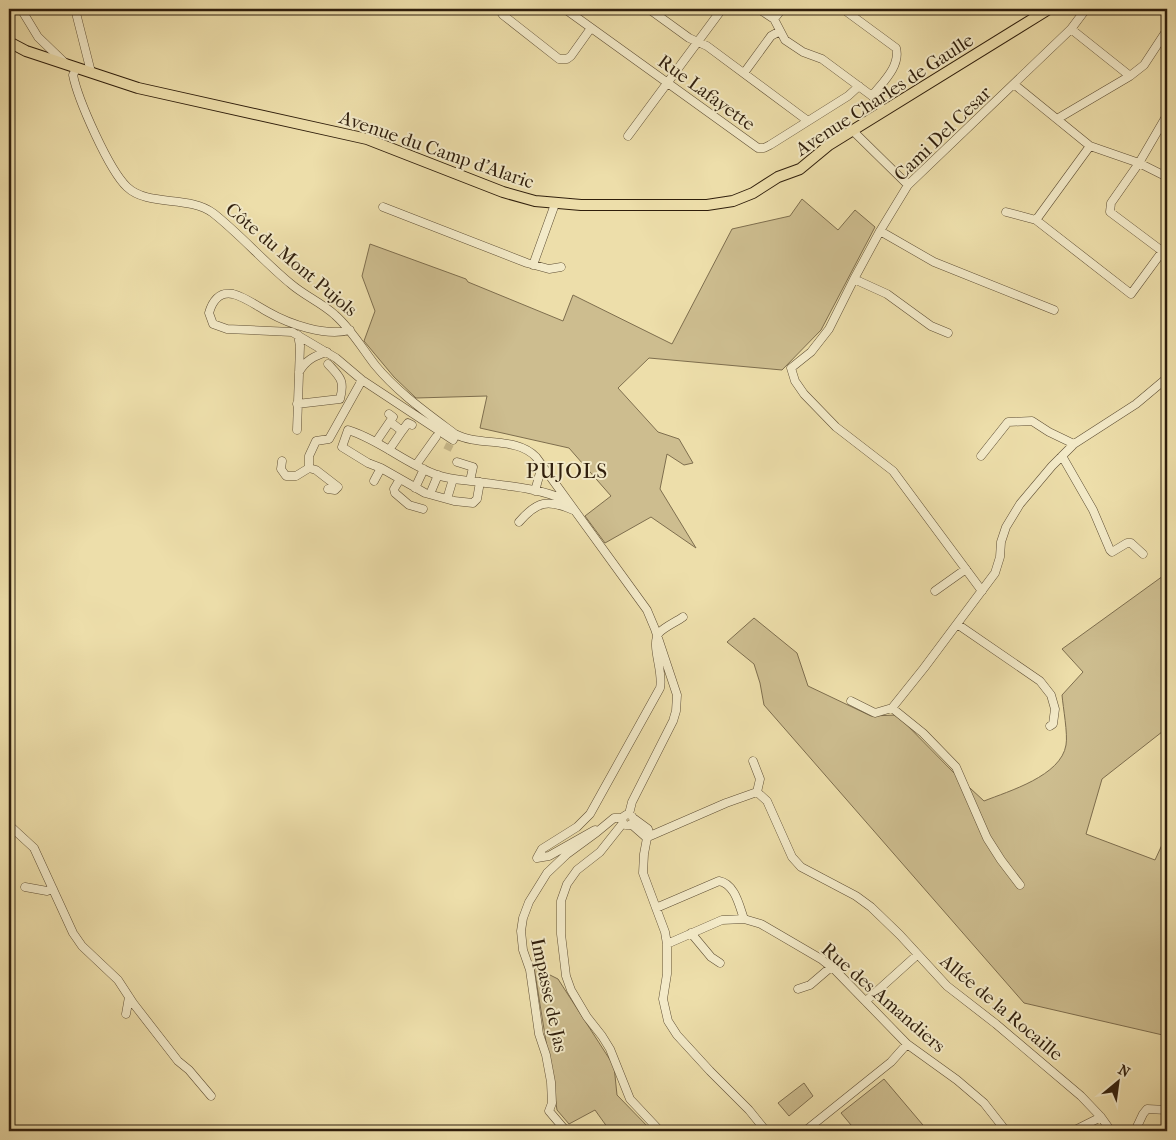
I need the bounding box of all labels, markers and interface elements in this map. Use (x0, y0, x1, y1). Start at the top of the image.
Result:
street label: Avenue Charles de Gaulle (791, 29, 978, 161)
street label: Rue Lafayette (654, 50, 759, 135)
street label: Cami Del Cesar (890, 81, 996, 185)
street label: Avenue du Camp d'Alaric (336, 106, 537, 194)
street label: Côte du Mont Pujols (221, 198, 362, 321)
district label: PUJOLS (526, 459, 608, 483)
street label: Impasse de Jas (526, 936, 572, 1054)
street label: Rue des Amandiers (817, 938, 950, 1057)
street label: Allée de la Rocaille (935, 949, 1067, 1065)
north arrow (1094, 1058, 1144, 1108)
text: N (1115, 1061, 1133, 1081)

